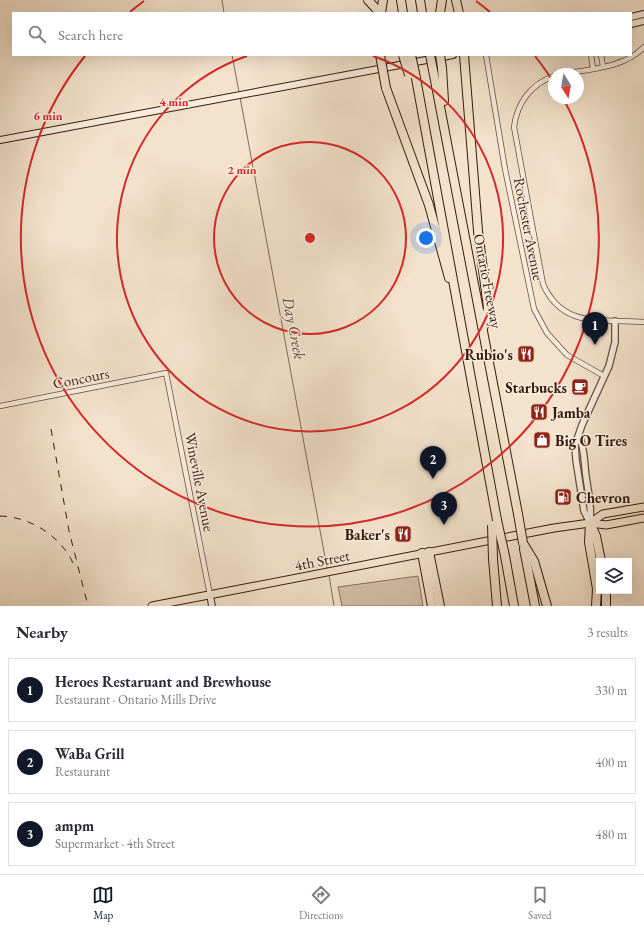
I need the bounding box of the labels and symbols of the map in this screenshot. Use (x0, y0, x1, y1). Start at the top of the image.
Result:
north arrow (548, 68, 584, 104)
text: 4 min (159, 94, 189, 110)
text: 6 min (33, 108, 63, 124)
text: 2 min (227, 162, 257, 178)
street label: Rochester Avenue (510, 176, 548, 282)
your location (416, 228, 436, 248)
centre of rings (303, 231, 317, 245)
street label: Ontario Freeway (470, 232, 507, 330)
water label: Day Creek (277, 294, 310, 362)
pin: 1 (582, 312, 608, 345)
restaurant icon: Rubio's (516, 344, 536, 364)
place label: Rubio's (465, 345, 513, 364)
street label: Concours (51, 363, 111, 393)
cafe icon: Starbucks (570, 377, 590, 397)
place label: Starbucks (505, 378, 567, 397)
restaurant icon: Jamba (529, 402, 549, 422)
place label: Jamba (550, 403, 591, 422)
shop icon: Big O Tires (532, 430, 552, 450)
street label: Wineville Avenue (181, 431, 219, 533)
place label: Big O Tires (555, 431, 627, 450)
pin: 2 (420, 446, 446, 479)
fuel station icon: Chevron (553, 487, 573, 507)
place label: Chevron (576, 488, 631, 507)
pin: 3 (431, 492, 457, 525)
restaurant icon: Baker's (393, 524, 413, 544)
place label: Baker's (345, 525, 390, 544)
street label: 4th Street (293, 545, 351, 575)

